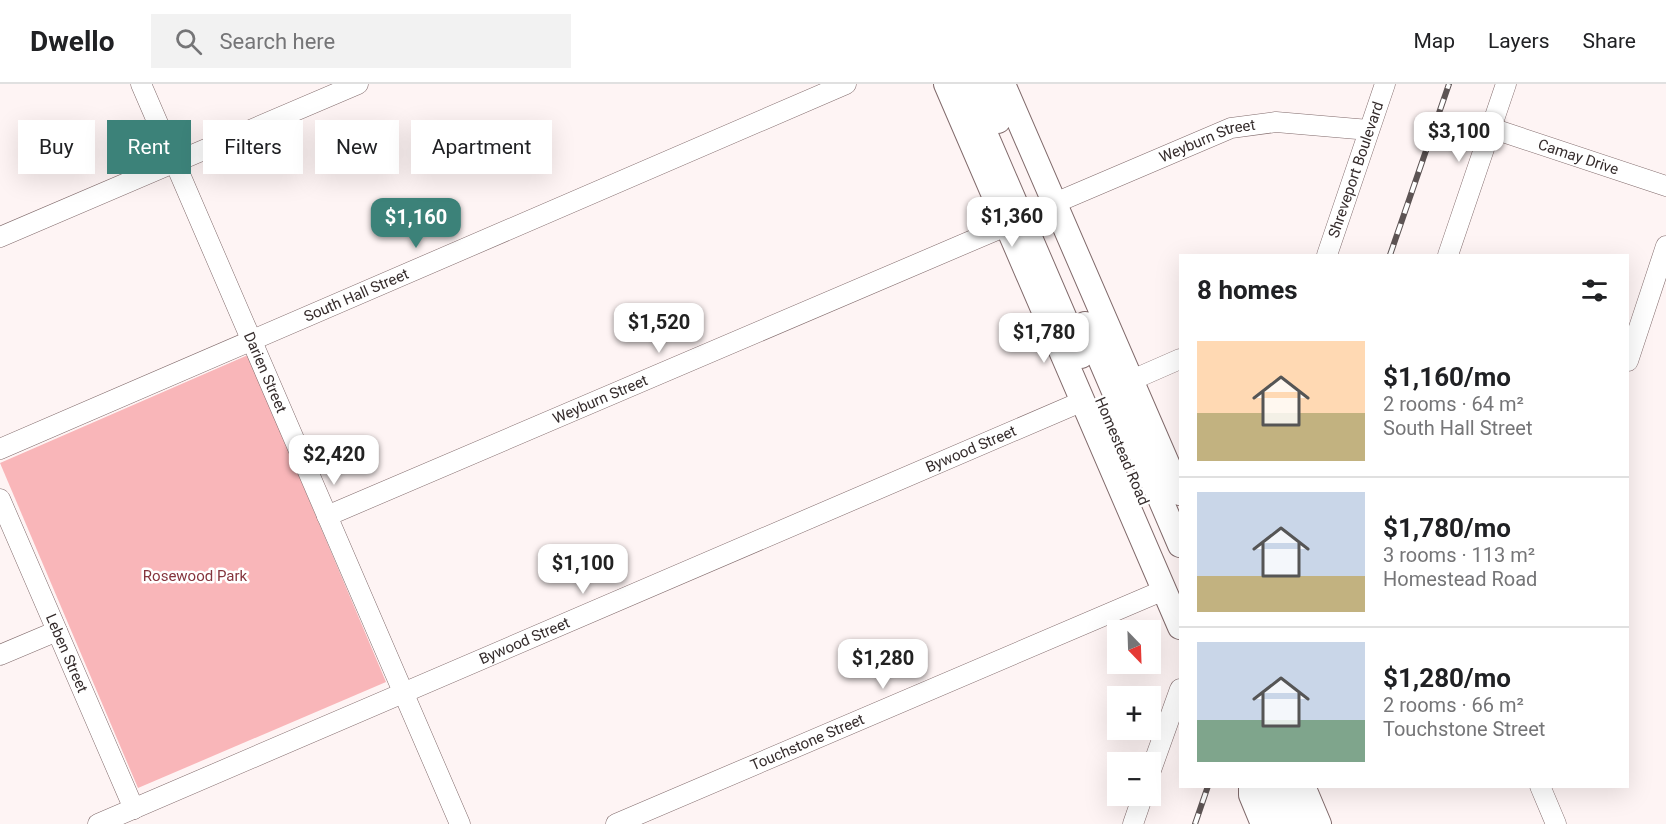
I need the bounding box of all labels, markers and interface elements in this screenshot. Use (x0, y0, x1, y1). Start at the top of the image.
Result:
search box (151, 14, 571, 68)
text: Dwello (30, 25, 115, 58)
icon: search (172, 25, 205, 58)
text: Search here (220, 29, 335, 54)
text: Map (1413, 29, 1455, 53)
text: Layers (1488, 29, 1549, 53)
text: Share (1582, 29, 1636, 53)
street label: Shreveport Boulevard (1324, 99, 1387, 240)
pin: $3,100 (1410, 112, 1508, 163)
street label: Weyburn Street (1157, 116, 1257, 166)
text: $3,100 (1428, 119, 1490, 143)
chip: Buy (18, 120, 95, 174)
chip: Rent (107, 120, 191, 174)
chip: Filters (203, 120, 303, 174)
chip: New (315, 120, 399, 174)
chip: Apartment (411, 120, 552, 174)
street label: Camay Drive (1536, 135, 1621, 179)
pin: $1,360 (963, 197, 1061, 248)
pin: $1,160 (367, 198, 465, 249)
text: $1,360 (981, 204, 1043, 228)
text: $1,160 (385, 205, 447, 229)
street label: South Hall Street (301, 265, 411, 326)
icon: filters (1578, 274, 1611, 307)
text: 8 homes (1197, 275, 1298, 305)
pin: $1,520 (610, 303, 708, 354)
text: $1,520 (628, 310, 690, 334)
pin: $1,780 (995, 313, 1093, 364)
text: $1,780 (1013, 320, 1075, 344)
street label: Darien Street (240, 329, 291, 416)
text: $1,160/mo (1383, 362, 1511, 392)
icon: home (1245, 365, 1317, 437)
street label: Weyburn Street (550, 371, 650, 428)
text: 2 rooms · 64 m² (1383, 392, 1524, 416)
street label: Homestead Road (1091, 394, 1153, 508)
text: South Hall Street (1383, 416, 1532, 440)
street label: Bywood Street (923, 422, 1019, 476)
pin: $2,420 (285, 435, 383, 486)
text: $2,420 (303, 442, 365, 466)
text: $1,780/mo (1383, 513, 1511, 543)
icon: home (1245, 516, 1317, 588)
text: 3 rooms · 113 m² (1383, 543, 1535, 567)
pin: $1,100 (534, 544, 632, 595)
text: $1,100 (552, 551, 614, 575)
park label: Rosewood Park (143, 567, 248, 585)
text: Homestead Road (1383, 567, 1537, 591)
street label: Leben Street (42, 611, 92, 695)
street label: Bywood Street (476, 614, 572, 668)
north arrow (1107, 620, 1161, 674)
map controls (1107, 620, 1161, 806)
pin: $1,280 (834, 639, 932, 690)
text: $1,280 (852, 646, 914, 670)
text: $1,280/mo (1383, 663, 1511, 693)
icon: home (1245, 666, 1317, 738)
button: + (1107, 686, 1161, 740)
text: 2 rooms · 66 m² (1383, 693, 1524, 717)
street label: Touchstone Street (748, 710, 867, 775)
text: Touchstone Street (1383, 717, 1545, 741)
button: − (1107, 752, 1161, 806)

